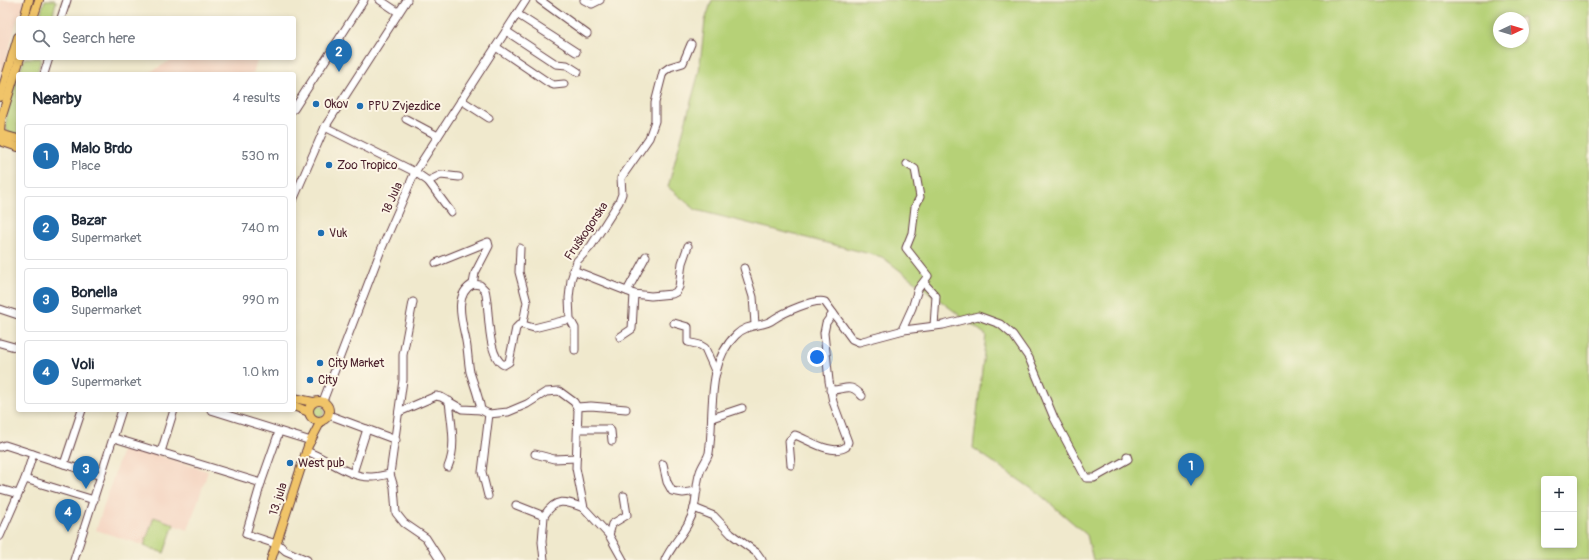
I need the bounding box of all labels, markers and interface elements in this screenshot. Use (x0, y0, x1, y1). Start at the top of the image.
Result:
north arrow (1493, 12, 1529, 48)
search box (16, 16, 296, 60)
icon: search (30, 27, 52, 49)
text: Search here (62, 29, 135, 48)
pin: 2 (326, 39, 352, 72)
text: Nearby (32, 88, 81, 109)
text: 4 results (233, 90, 280, 106)
place label: Okov (324, 97, 348, 112)
marker: Okov (311, 99, 321, 109)
place label: PPU Zvjezdice (368, 99, 440, 114)
marker: PPU Zvjezdice (355, 101, 365, 111)
text: Malo Brdo (71, 139, 132, 158)
text: 1 (43, 148, 49, 164)
text: 530 m (241, 148, 279, 164)
text: Place (71, 158, 100, 174)
place label: Zoo Tropico (337, 158, 398, 173)
marker: Zoo Tropico (324, 160, 334, 170)
street label: 18 Jula (379, 179, 406, 217)
street label: Fruškogorska (561, 199, 612, 263)
text: Bazar (71, 211, 107, 230)
text: 2 (42, 220, 50, 236)
text: 740 m (241, 220, 279, 236)
place label: Vuk (329, 226, 347, 241)
marker: Vuk (316, 228, 326, 238)
text: Supermarket (71, 230, 142, 246)
text: Bonella (71, 283, 117, 302)
text: 3 (42, 292, 50, 308)
text: 990 m (242, 292, 279, 308)
text: Supermarket (71, 302, 142, 318)
your location (807, 347, 827, 367)
text: Voli (71, 355, 94, 374)
place label: City Market (328, 356, 385, 371)
marker: City Market (315, 358, 325, 368)
text: 4 (42, 364, 50, 380)
text: 1.0 km (242, 364, 279, 380)
place label: City (318, 373, 338, 388)
text: Supermarket (71, 374, 142, 390)
marker: City (305, 375, 315, 385)
pin: 1 (1178, 453, 1204, 486)
pin: 3 (73, 456, 99, 489)
place label: West pub (298, 456, 345, 471)
marker: West pub (285, 458, 295, 468)
map controls (1541, 476, 1577, 548)
button: + (1541, 476, 1577, 512)
street label: 13. jula (266, 480, 291, 517)
pin: 4 (55, 499, 81, 532)
button: − (1541, 512, 1577, 548)

